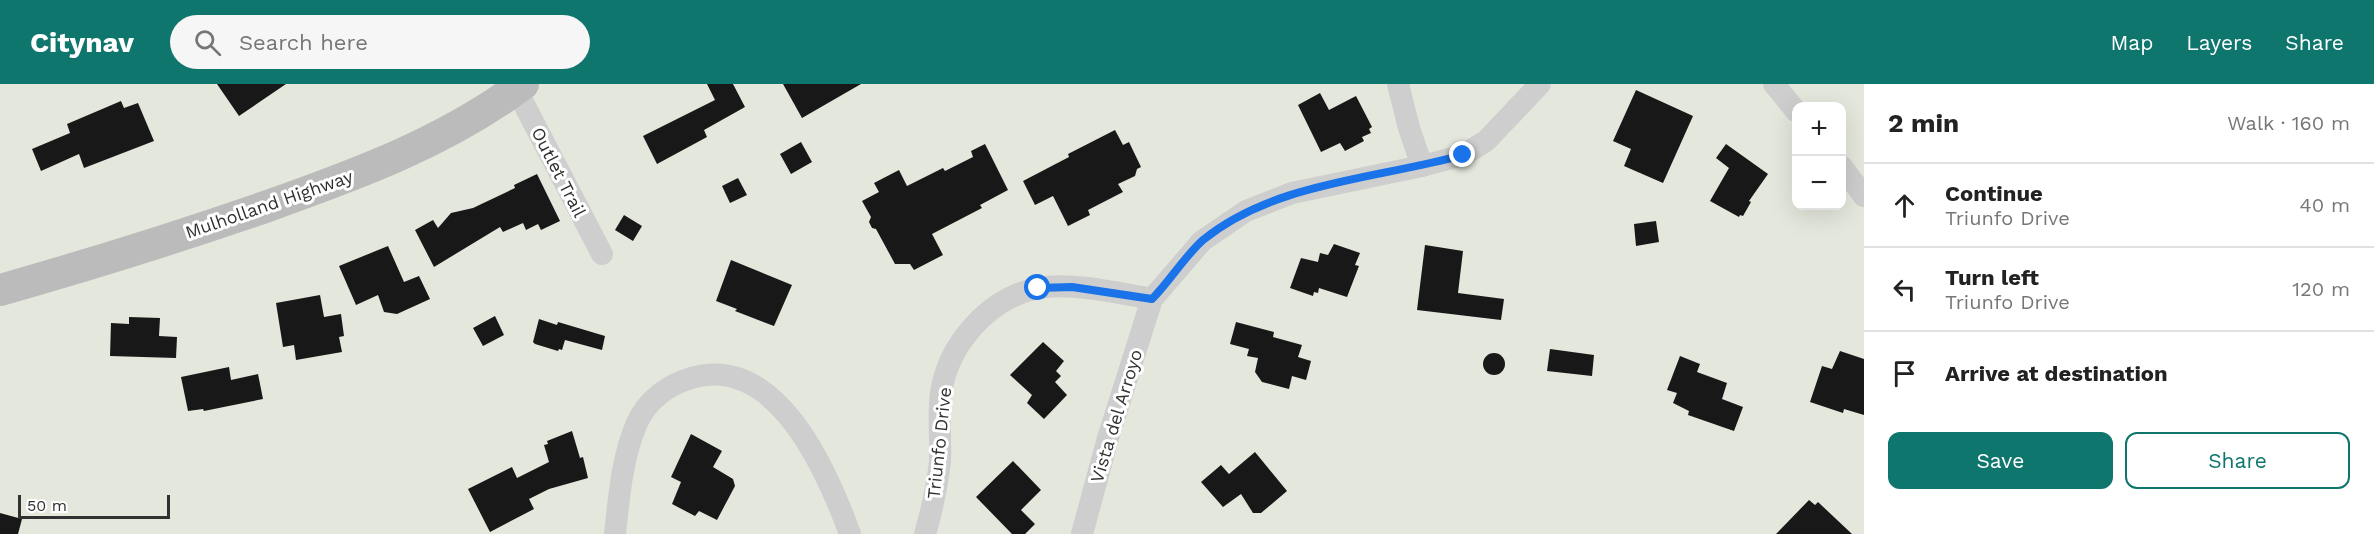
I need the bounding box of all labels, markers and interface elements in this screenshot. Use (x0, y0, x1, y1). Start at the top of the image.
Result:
search box (170, 15, 590, 69)
text: Citynav (30, 26, 134, 59)
icon: search (191, 26, 224, 59)
text: Search here (239, 30, 368, 55)
text: Map (2110, 30, 2153, 55)
text: Layers (2186, 30, 2252, 55)
text: Share (2285, 30, 2344, 55)
map controls (1792, 102, 1846, 210)
button: + (1792, 102, 1846, 156)
text: 2 min (1888, 108, 1959, 138)
text: Walk · 160 m (2227, 111, 2350, 135)
street label: Outlet Trail (527, 124, 591, 221)
route end (1449, 141, 1475, 167)
button: − (1792, 156, 1846, 210)
street label: Mulholland Highway (182, 165, 356, 243)
text: Continue (1945, 181, 2043, 206)
icon: ahead (1888, 189, 1921, 222)
text: 40 m (2299, 193, 2350, 217)
text: Triunfo Drive (1945, 206, 2070, 230)
text: Turn left (1945, 265, 2039, 290)
icon: left (1888, 273, 1921, 306)
route start (1024, 274, 1050, 300)
text: 120 m (2292, 277, 2350, 301)
text: Triunfo Drive (1945, 290, 2070, 314)
street label: Vista del Arroyo (1086, 347, 1146, 485)
icon: arrive (1888, 357, 1921, 390)
text: Arrive at destination (1945, 361, 2168, 386)
street label: Triunfo Drive (923, 386, 955, 500)
button: Save (1888, 432, 2113, 489)
button: Share (2125, 432, 2350, 489)
scale bar (18, 492, 170, 520)
text: 50 m (27, 496, 67, 515)

